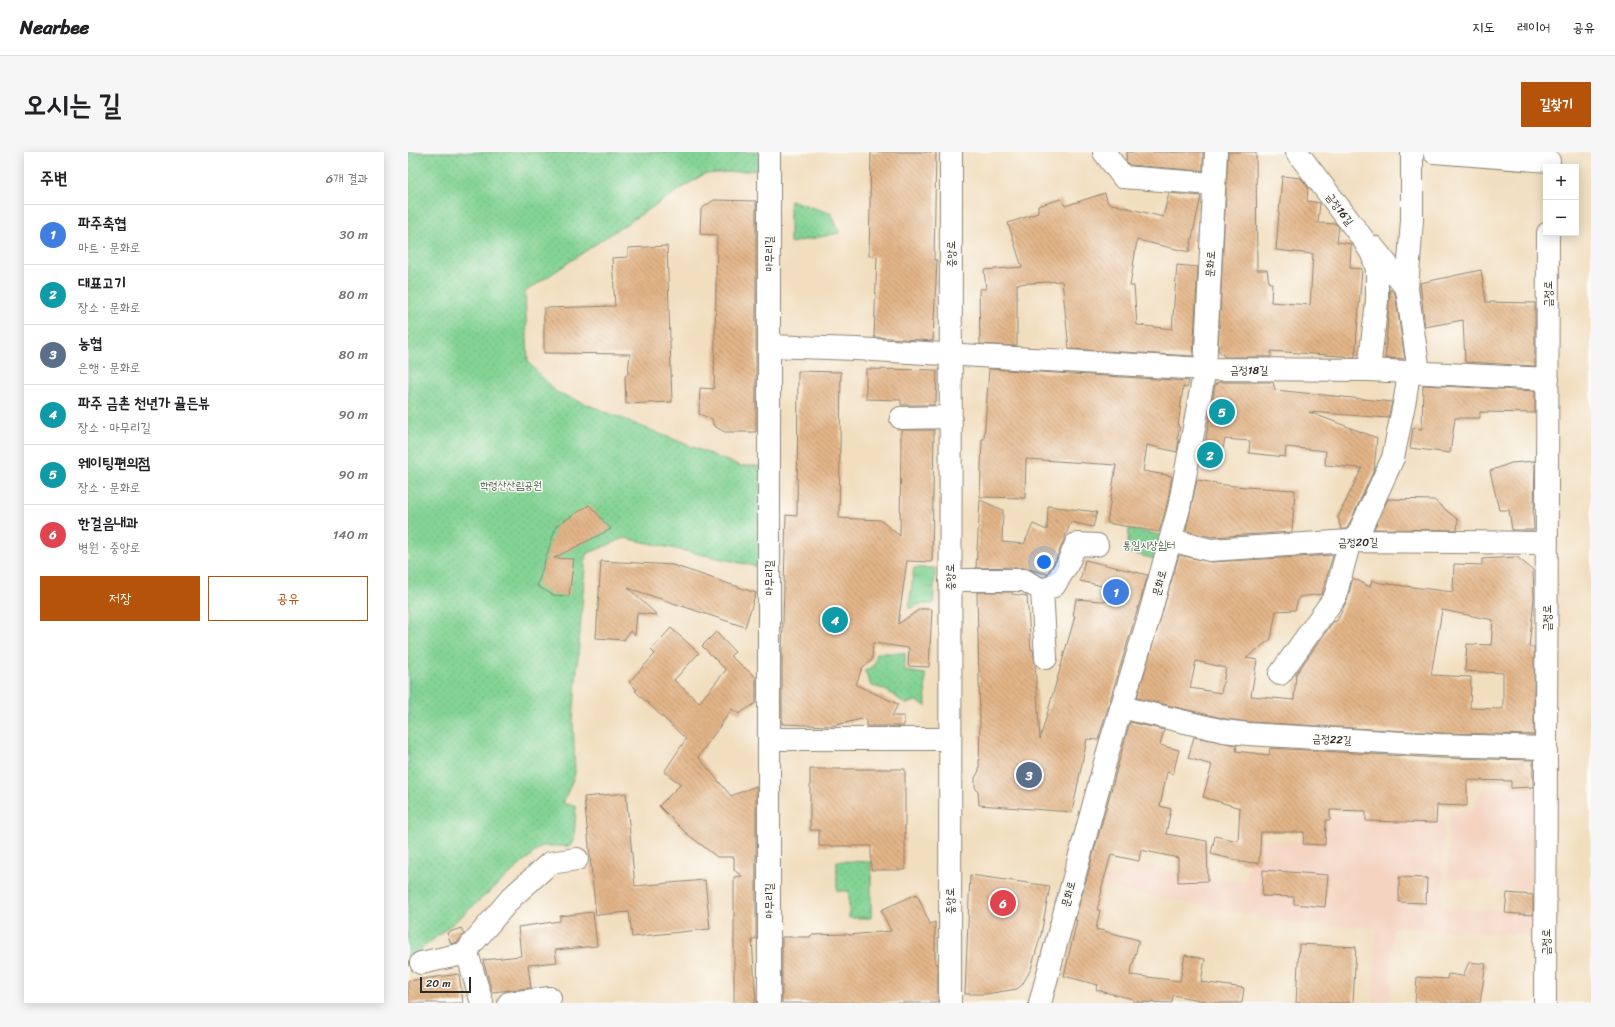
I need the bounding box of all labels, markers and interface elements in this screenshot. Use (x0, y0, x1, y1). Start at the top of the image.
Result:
text: Nearbee (20, 11, 89, 44)
text: 지도 (1472, 15, 1495, 40)
text: 레이어 (1517, 15, 1550, 40)
text: 공유 (1572, 15, 1595, 40)
text: 오시는 길 (24, 80, 121, 129)
button: 길찾기 (1521, 82, 1591, 127)
text: 주변 (40, 163, 67, 193)
map controls (1543, 164, 1579, 236)
button: + (1543, 164, 1579, 200)
text: 6개 결과 (326, 167, 368, 190)
street label: 금정16길 (1321, 189, 1359, 230)
button: − (1543, 200, 1579, 236)
text: 파주축협 (78, 210, 126, 236)
text: 1 (50, 223, 56, 246)
text: 30 m (339, 223, 368, 246)
text: 마트 · 문화로 (78, 236, 141, 259)
street label: 마무리길 (760, 236, 779, 272)
street label: 중앙로 (942, 241, 961, 267)
street label: 문화로 (1200, 250, 1221, 278)
text: 대표고기 (78, 270, 126, 296)
street label: 금정로 (1539, 281, 1558, 307)
text: 2 (49, 283, 57, 306)
text: 80 m (339, 283, 368, 306)
text: 장소 · 문화로 (78, 296, 141, 319)
text: 농협 (78, 330, 102, 356)
text: 3 (49, 343, 57, 366)
text: 80 m (339, 343, 368, 366)
text: 은행 · 문화로 (78, 356, 141, 379)
street label: 금정18길 (1230, 361, 1268, 380)
text: 파주 금촌 천년가 골든뷰 (78, 390, 210, 416)
pin: 5 (1209, 397, 1235, 427)
text: 4 (49, 403, 57, 426)
text: 90 m (338, 403, 368, 426)
text: 장소 · 마무리길 (78, 416, 151, 439)
pin: 2 (1197, 440, 1223, 470)
text: 웨이팅편의점 (78, 450, 150, 476)
text: 5 (49, 463, 57, 486)
text: 90 m (338, 463, 368, 486)
text: 장소 · 문화로 (78, 476, 141, 499)
park label: 학령산산림공원 (480, 476, 542, 495)
text: 한걸음내과 (78, 510, 138, 536)
text: 6 (49, 523, 57, 546)
text: 140 m (333, 523, 368, 546)
street label: 금정20길 (1338, 533, 1378, 552)
text: 병원 · 중앙로 (78, 536, 141, 559)
park label: 통일시장쉼터 (1122, 536, 1176, 555)
your location (1034, 552, 1054, 572)
street label: 마무리길 (760, 560, 779, 596)
street label: 중앙로 (941, 564, 960, 590)
street label: 문화로 (1147, 568, 1172, 598)
button: 저장 (40, 576, 200, 621)
button: 공유 (208, 576, 368, 621)
pin: 1 (1103, 577, 1129, 607)
pin: 4 (822, 605, 848, 635)
street label: 금정로 (1538, 605, 1557, 631)
street label: 금정22길 (1312, 729, 1352, 750)
pin: 3 (1016, 760, 1042, 790)
street label: 문화로 (1056, 879, 1081, 909)
street label: 마무리길 (760, 883, 779, 919)
street label: 중앙로 (941, 888, 960, 914)
pin: 6 (990, 888, 1016, 918)
street label: 금정로 (1537, 929, 1556, 955)
text: 20 m (426, 974, 451, 993)
scale bar (420, 975, 471, 994)

